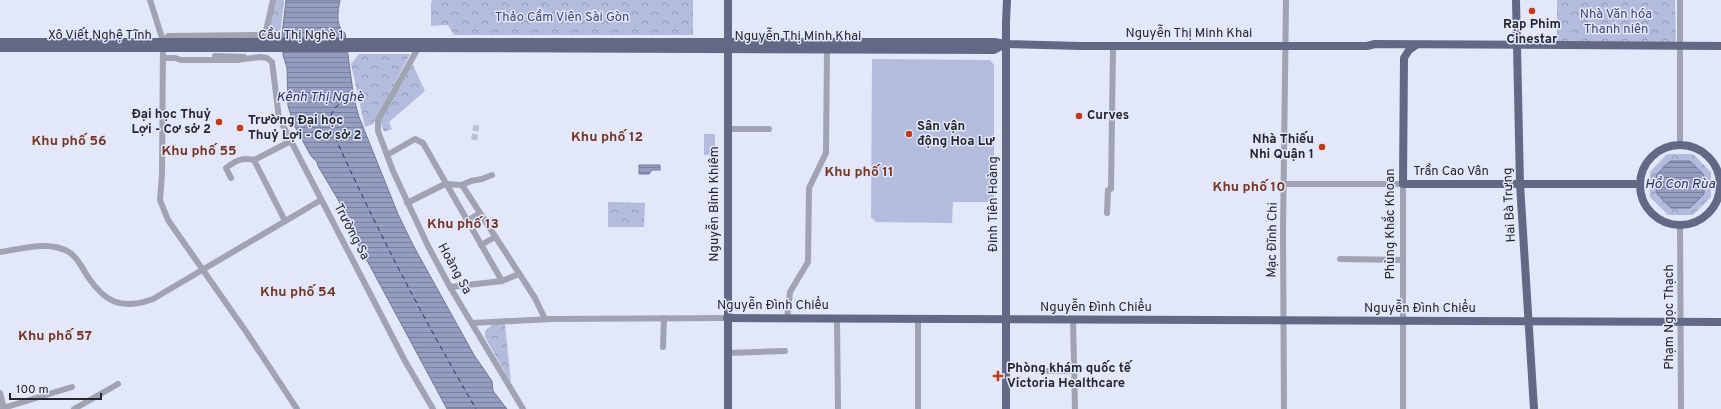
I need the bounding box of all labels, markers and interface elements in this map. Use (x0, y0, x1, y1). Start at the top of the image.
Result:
marker: Rạp Phim Cinestar (1527, 6, 1537, 16)
park label: Nhà Văn hóa Thanh niên (1580, 7, 1652, 38)
park label: Thảo Cầm Viên Sài Gòn (495, 9, 629, 26)
place label: Rạp Phim Cinestar (1503, 17, 1561, 48)
street label: Nguyễn Thị Minh Khai (1126, 24, 1252, 42)
street label: Xô Viết Nghệ Tĩnh (48, 27, 152, 44)
street label: Cầu Thị Nghè 1 (258, 27, 344, 44)
street label: Nguyễn Thị Minh Khai (735, 27, 861, 45)
water label: Kênh Thị Nghè (276, 89, 365, 106)
place label: Đại học Thuỷ Lợi - Cơ sở 2 (131, 107, 212, 138)
place label: Curves (1087, 108, 1129, 124)
marker: Curves (1074, 111, 1084, 121)
place label: Trường Đại học Thuỷ Lợi - Cơ sở 2 (248, 113, 362, 144)
marker: Đại học Thuỷ Lợi - Cơ sở 2 (214, 117, 224, 127)
place label: Sân vận động Hoa Lư (917, 119, 995, 150)
marker: Trường Đại học Thuỷ Lợi - Cơ sở 2 (235, 123, 245, 133)
district label: Khu phố 12 (571, 129, 643, 146)
marker: Sân vận động Hoa Lư (904, 129, 914, 139)
place label: Nhà Thiếu Nhi Quận 1 (1250, 131, 1314, 163)
district label: Khu phố 56 (31, 133, 107, 150)
marker: Nhà Thiếu Nhi Quận 1 (1317, 142, 1327, 152)
district label: Khu phố 55 (161, 143, 237, 160)
street label: Nguyễn Bỉnh Khiêm (705, 146, 723, 262)
street label: Đinh Tiên Hoàng (986, 156, 1002, 252)
street label: Trần Cao Vân (1413, 163, 1489, 180)
district label: Khu phố 11 (824, 164, 894, 181)
street label: Hai Bà Trưng (1500, 167, 1520, 243)
street label: Phùng Khắc Khoan (1381, 169, 1399, 279)
water label: Hồ Con Rùa (1645, 176, 1716, 193)
district label: Khu phố 10 (1213, 179, 1285, 196)
street label: Trường Sa (329, 201, 373, 263)
street label: Mạc Đĩnh Chi (1264, 202, 1282, 278)
district label: Khu phố 13 (427, 216, 499, 233)
street label: Hoàng Sa (433, 241, 475, 297)
street label: Phạm Ngọc Thạch (1662, 264, 1678, 370)
district label: Khu phố 54 (260, 284, 336, 301)
street label: Nguyễn Đình Chiểu (717, 296, 829, 314)
street label: Nguyễn Đình Chiểu (1040, 298, 1152, 316)
street label: Nguyễn Đình Chiểu (1364, 299, 1476, 317)
district label: Khu phố 57 (18, 328, 92, 345)
place label: Phòng khám quốc tế Victoria Healthcare (1007, 360, 1134, 392)
marker: Phòng khám quốc tế Victoria Healthcare (992, 370, 1004, 382)
scale bar (10, 375, 101, 401)
text: 100 m (16, 382, 49, 398)

